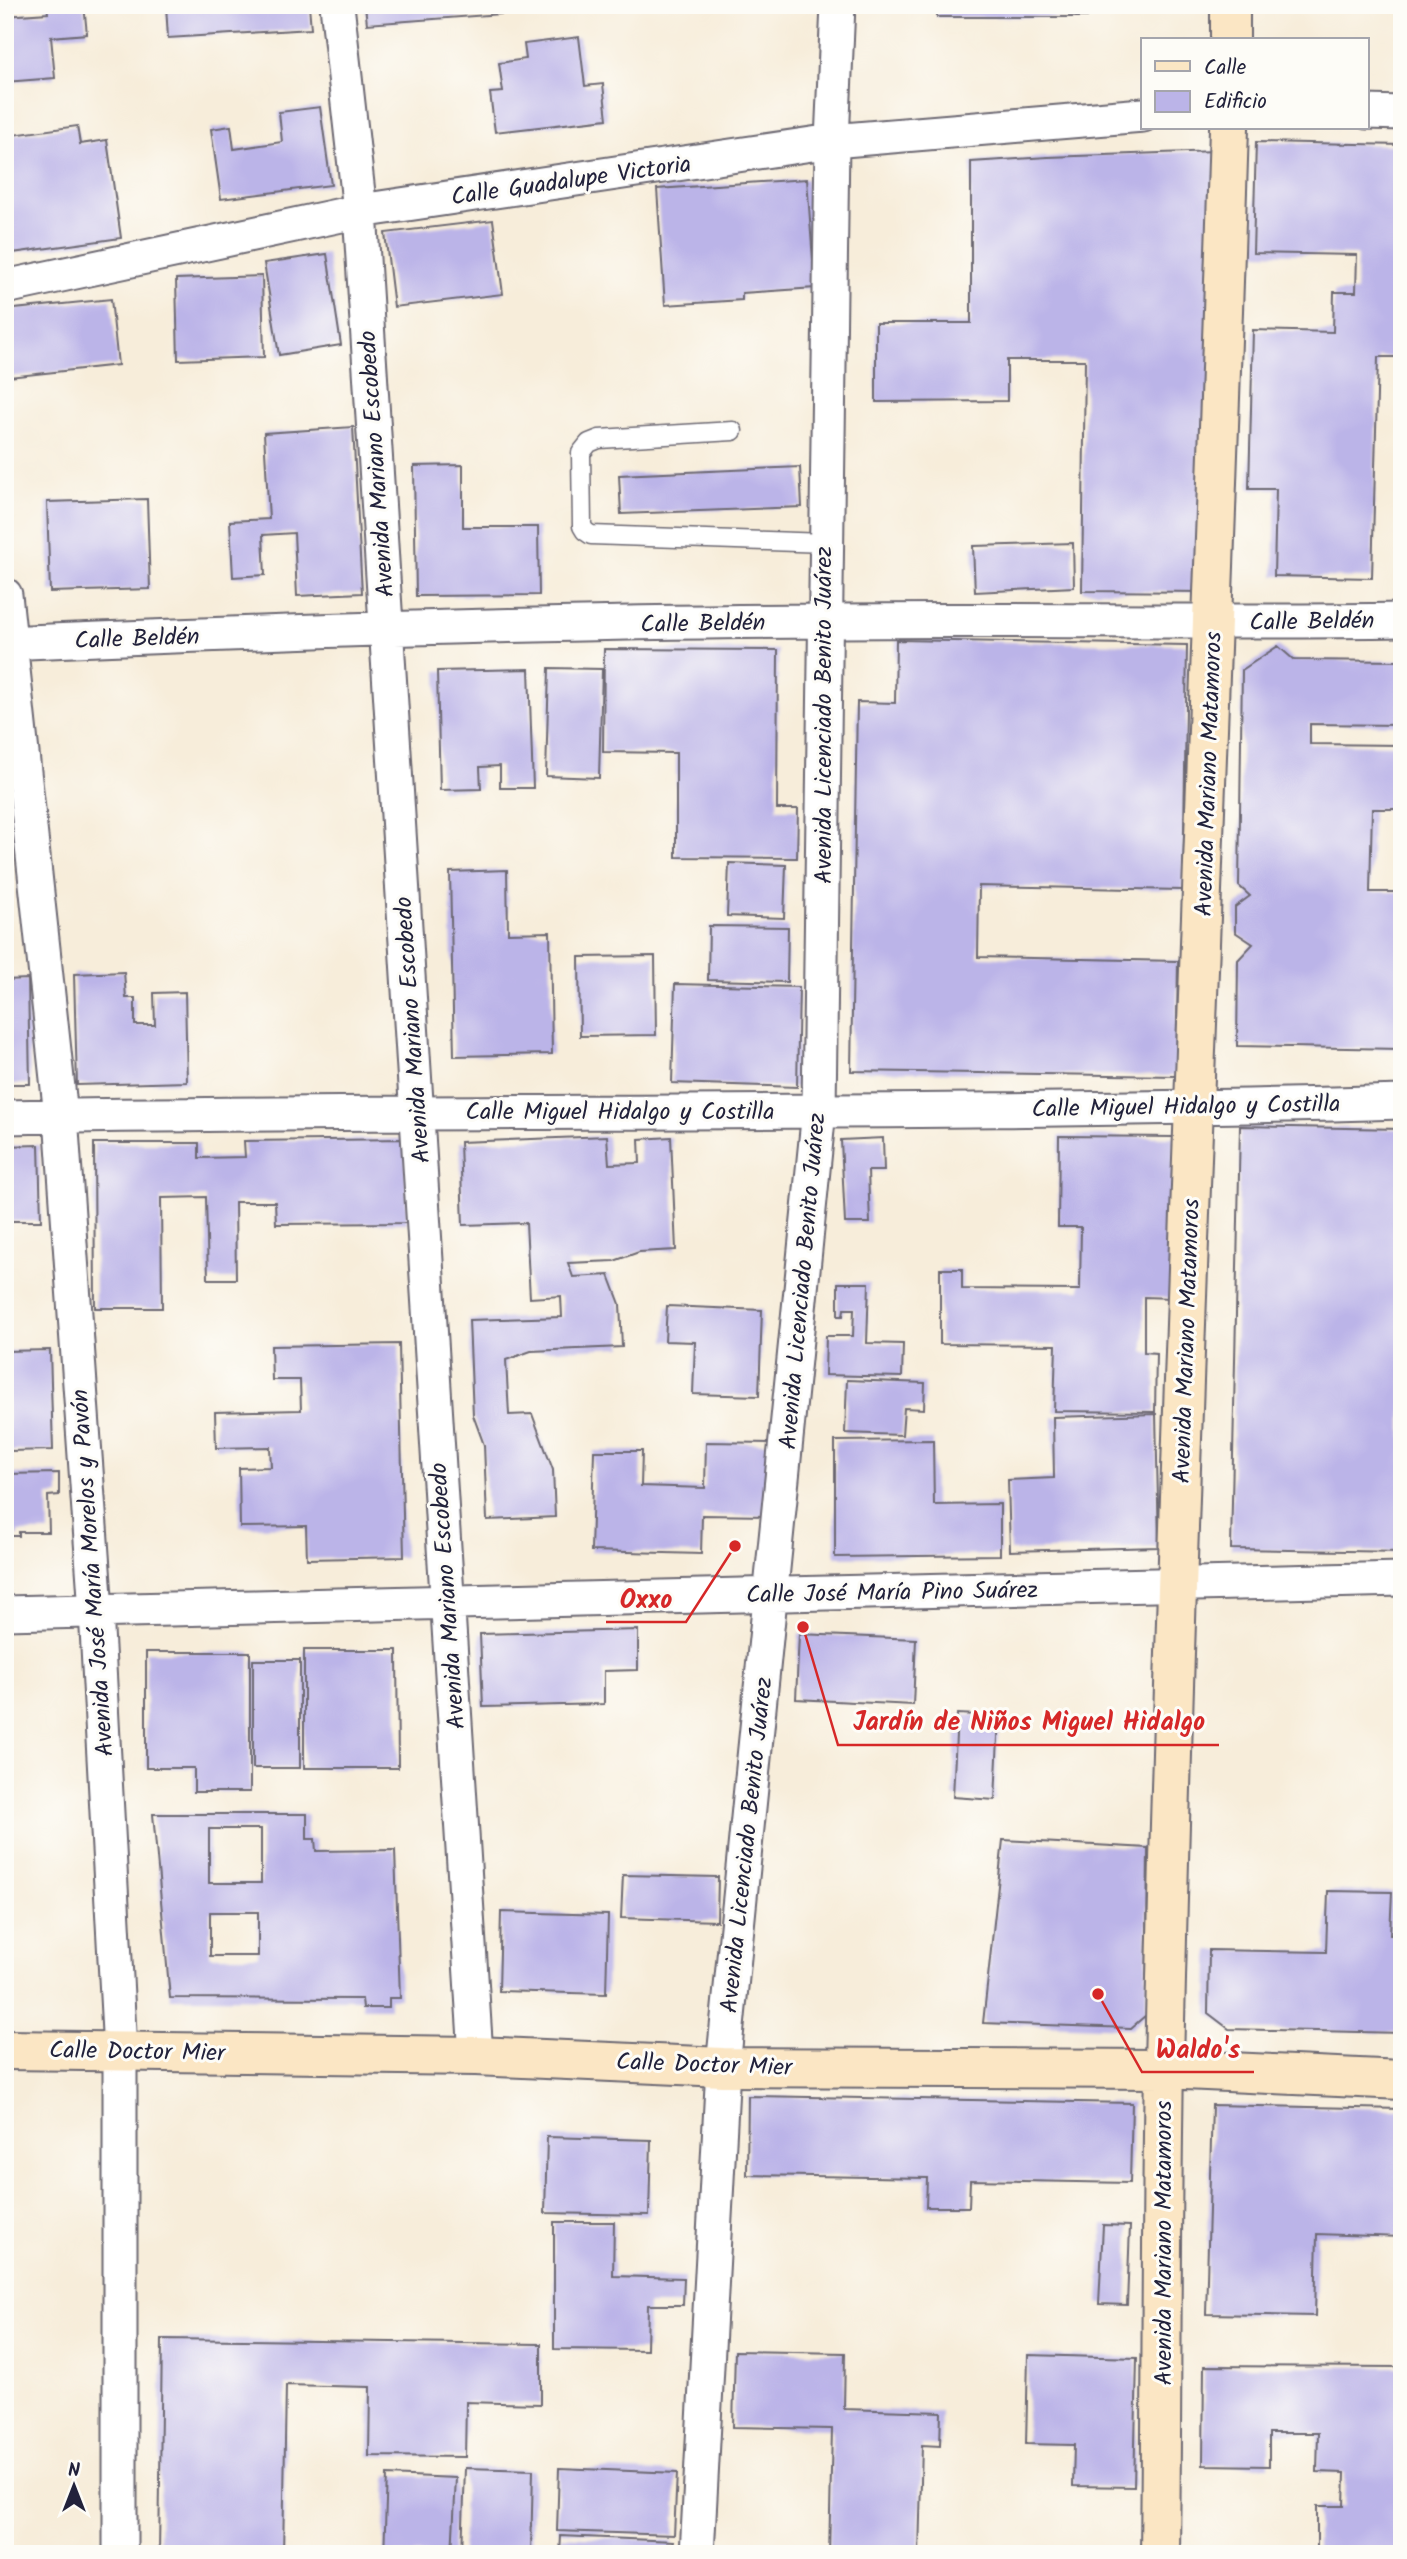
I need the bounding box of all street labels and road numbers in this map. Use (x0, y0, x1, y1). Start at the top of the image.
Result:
street label: Calle Guadalupe Victoria (449, 145, 694, 218)
street label: Avenida Mariano Escobedo (349, 329, 406, 599)
street label: Avenida Licenciado Benito Juárez (805, 546, 844, 884)
street label: Calle Beldén (1249, 602, 1375, 643)
street label: Calle Beldén (640, 604, 766, 645)
street label: Calle Beldén (74, 618, 200, 661)
street label: Avenida Mariano Matamoros (1185, 631, 1234, 917)
street label: Avenida Mariano Escobedo (385, 895, 442, 1165)
street label: Calle Miguel Hidalgo y Costilla (1031, 1085, 1341, 1130)
street label: Calle Miguel Hidalgo y Costilla (466, 1093, 774, 1132)
street label: Avenida Licenciado Benito Juárez (769, 1111, 838, 1451)
street label: Avenida Mariano Matamoros (1163, 1198, 1212, 1484)
street label: Avenida José María Morelos y Pavón (61, 1388, 126, 1758)
street label: Avenida Mariano Escobedo (420, 1461, 477, 1731)
street label: Calle José María Pino Suárez (746, 1571, 1038, 1616)
street label: Avenida Licenciado Benito Juárez (710, 1675, 785, 2015)
street label: Calle Doctor Mier (49, 2031, 227, 2074)
street label: Calle Doctor Mier (615, 2043, 795, 2088)
street label: Avenida Mariano Matamoros (1145, 2100, 1184, 2386)

